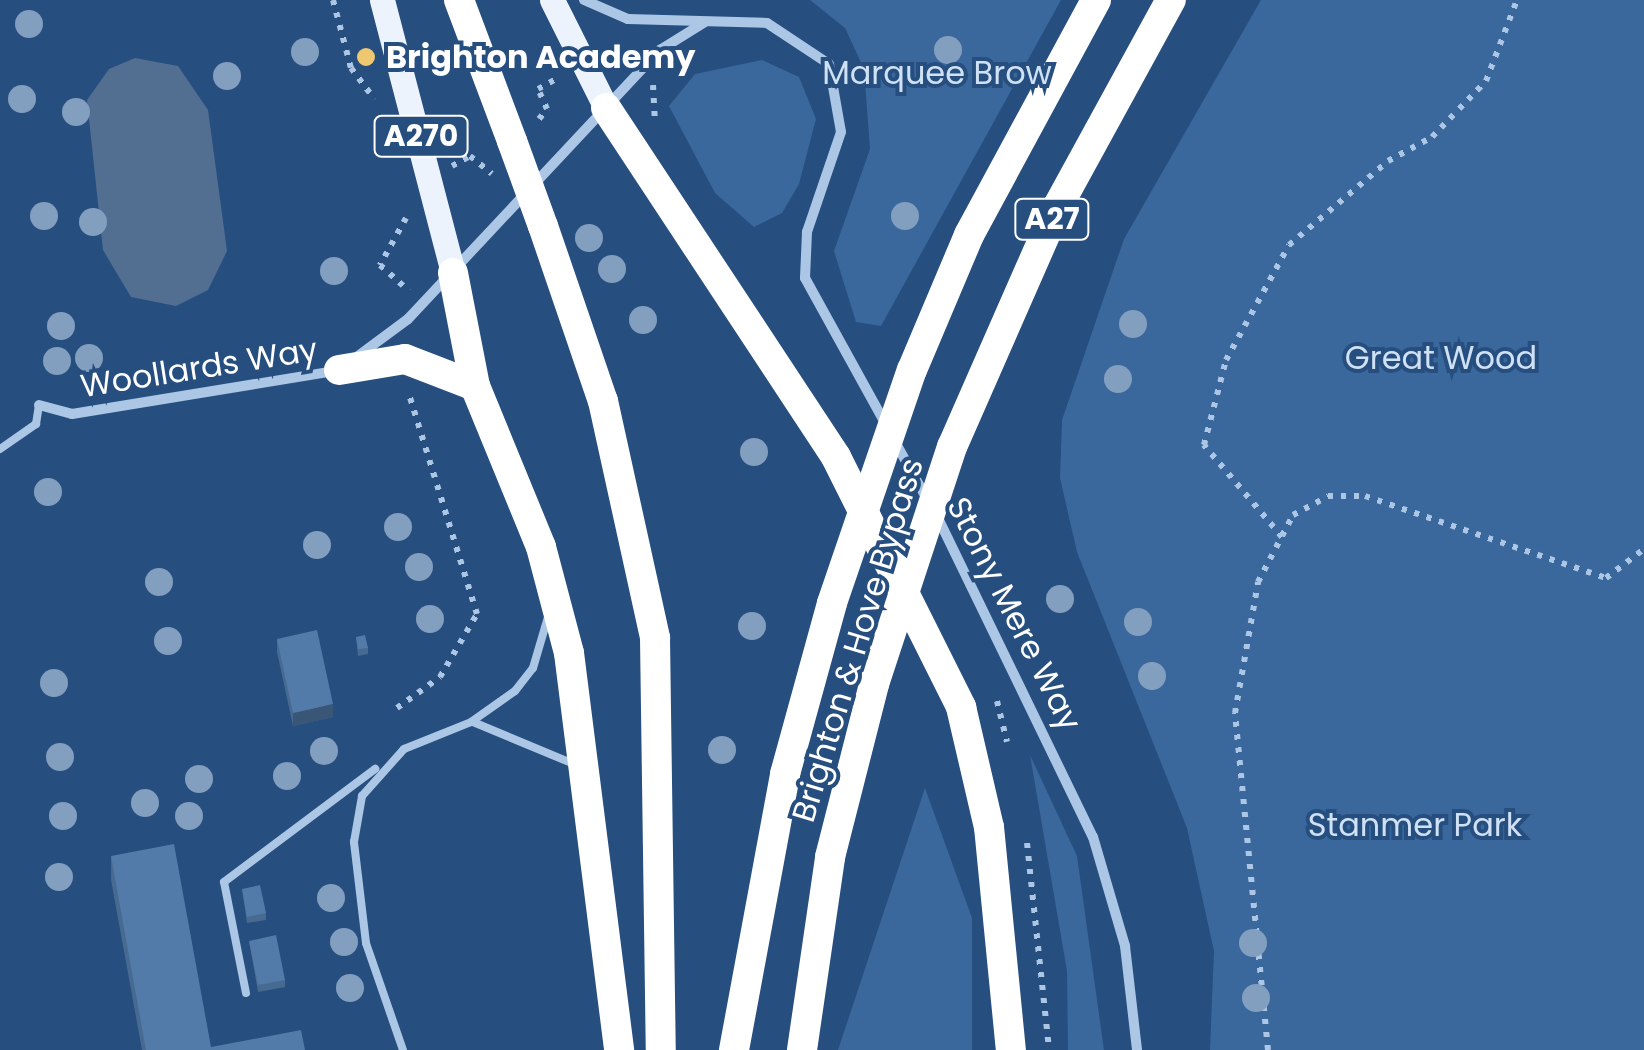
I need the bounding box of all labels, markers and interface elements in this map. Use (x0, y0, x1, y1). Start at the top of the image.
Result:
place label: Brighton Academy (386, 38, 695, 76)
marker: Brighton Academy (355, 46, 377, 68)
park label: Marquee Brow (822, 54, 1052, 92)
road number: A270 (374, 111, 468, 161)
road number: A27 (1012, 194, 1092, 244)
street label: Woollards Way (78, 330, 320, 406)
park label: Great Wood (1345, 339, 1537, 377)
street label: Brighton & Hove Bypass (784, 454, 932, 826)
street label: Stony Mere Way (939, 491, 1089, 737)
park label: Stanmer Park (1308, 806, 1522, 844)

